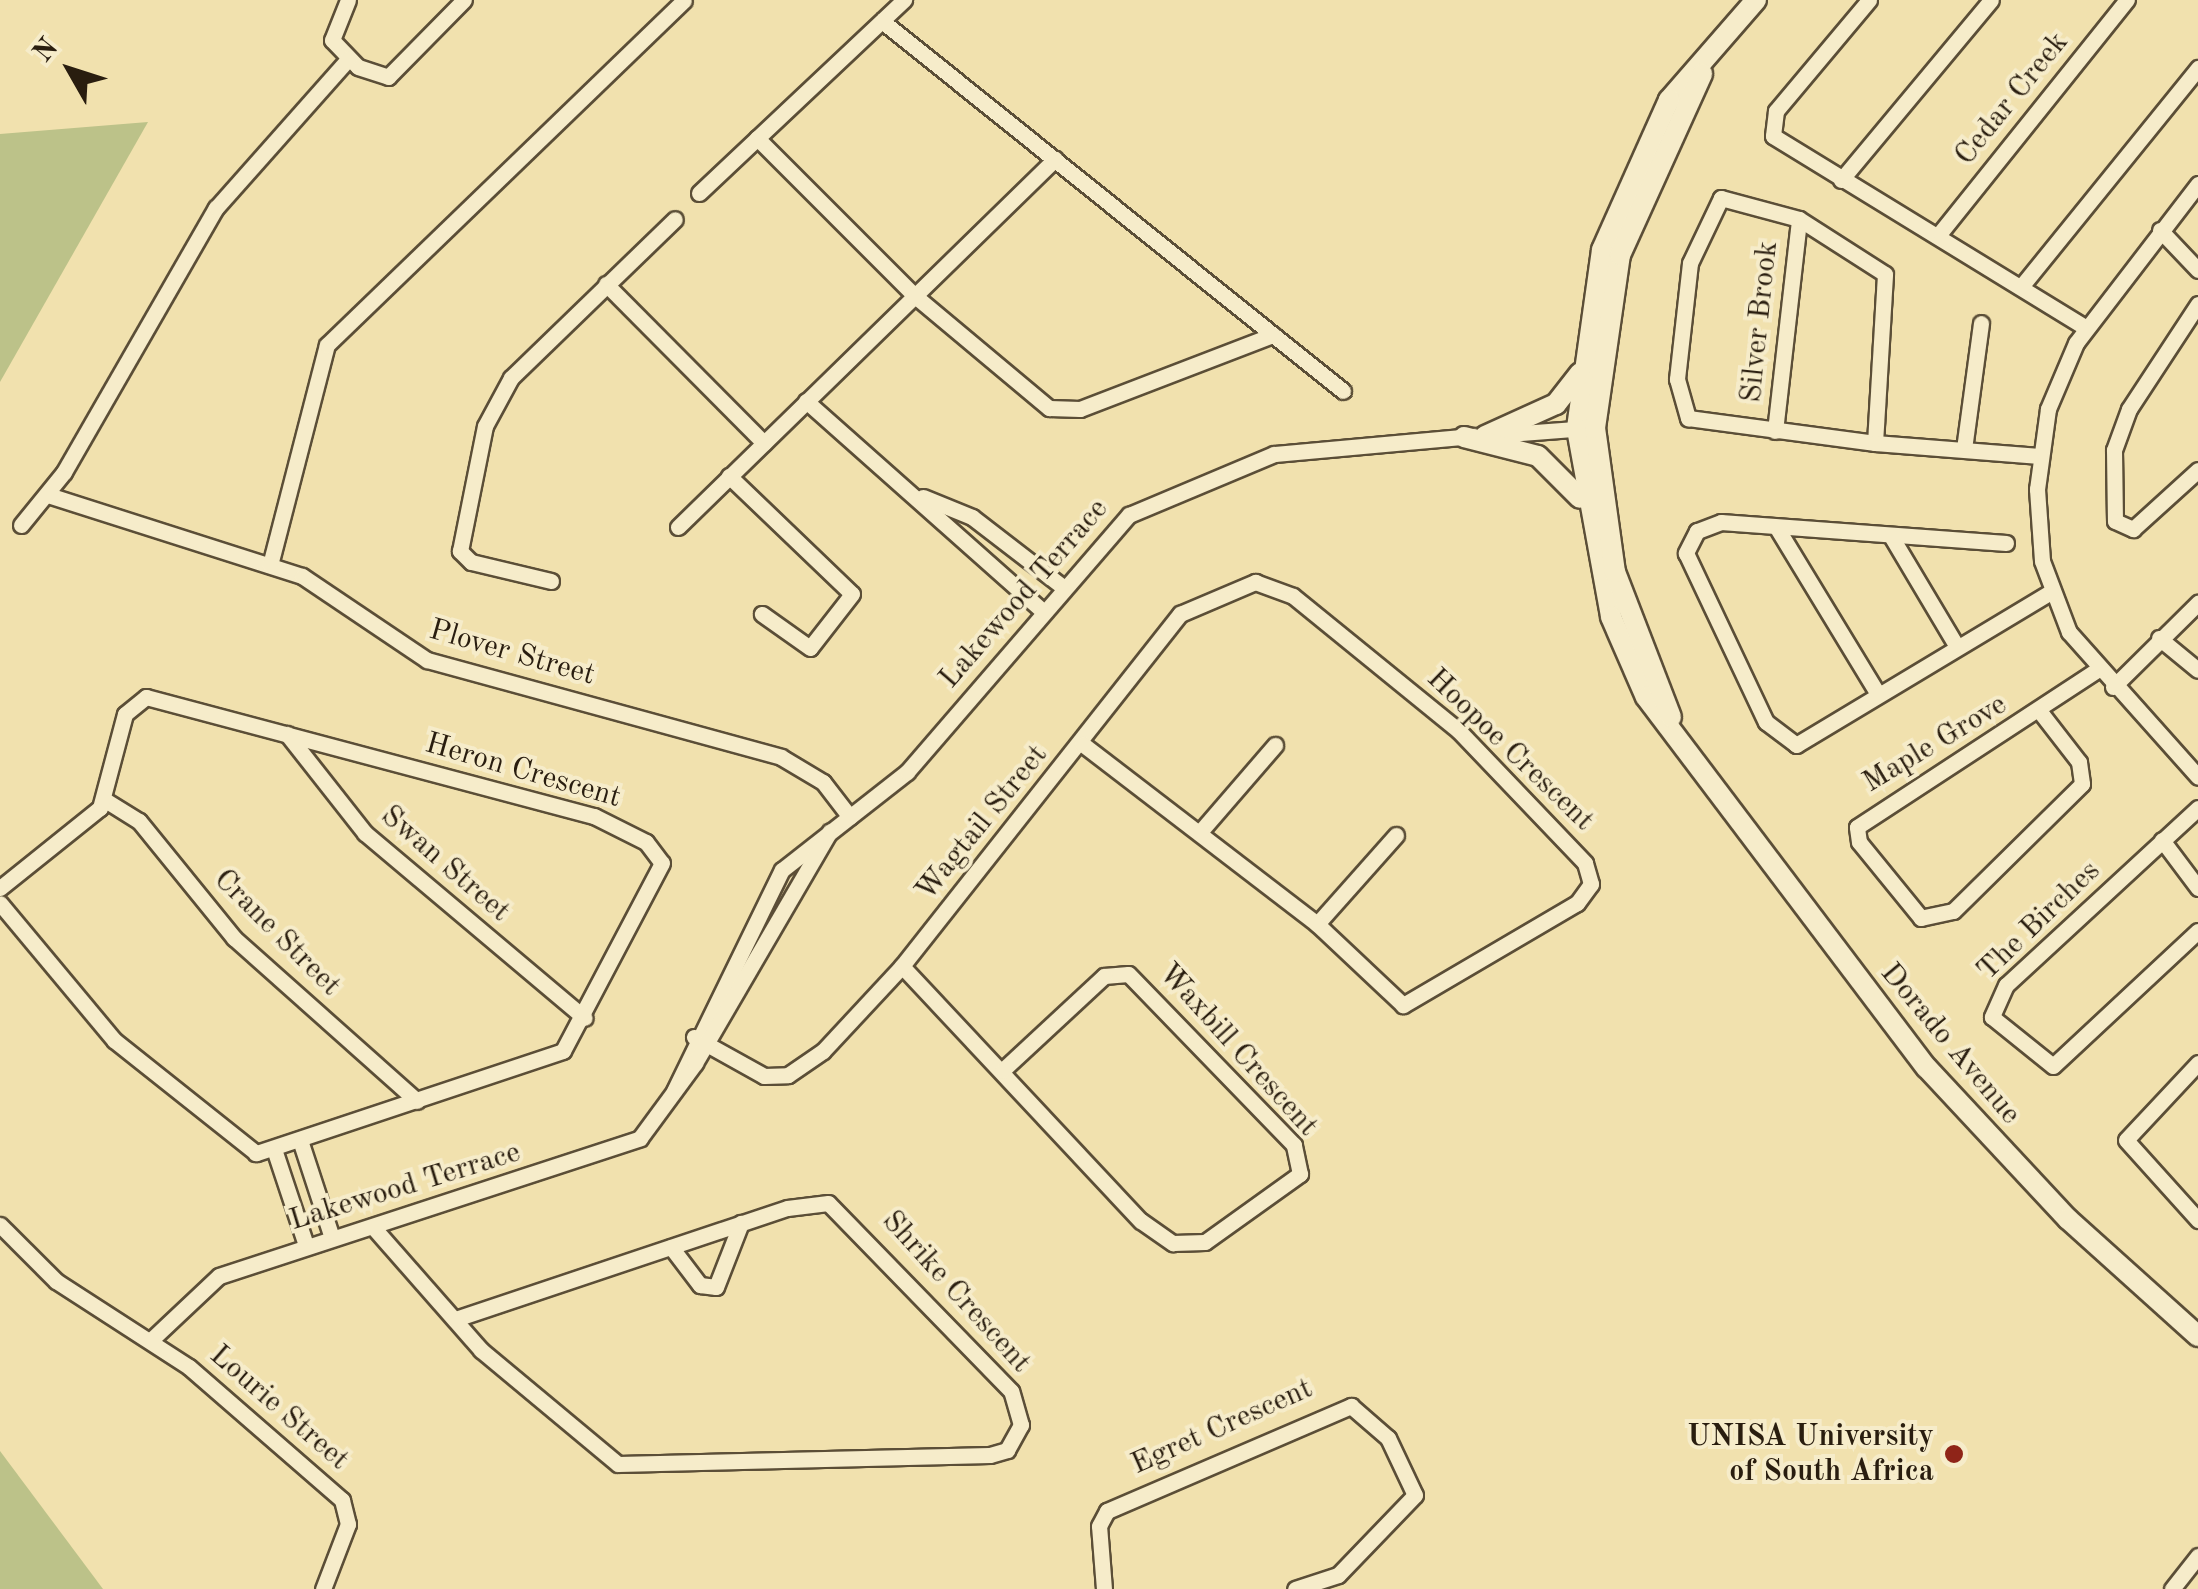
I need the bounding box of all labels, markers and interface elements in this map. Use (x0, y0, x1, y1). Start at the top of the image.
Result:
north arrow (20, 20, 120, 120)
street label: Cedar Creek (1947, 25, 2077, 173)
text: N (29, 34, 64, 68)
street label: Silver Brook (1734, 240, 1786, 404)
street label: Lakewood Terrace (932, 492, 1116, 696)
street label: Plover Street (425, 612, 599, 694)
street label: Hoopoe Crescent (1419, 661, 1601, 839)
street label: Maple Grove (1856, 687, 2014, 801)
street label: Heron Crescent (421, 726, 625, 816)
street label: Wagtail Street (908, 738, 1056, 908)
street label: Swan Street (373, 798, 517, 930)
street label: The Birches (1970, 853, 2108, 989)
street label: Crane Street (206, 862, 348, 1004)
street label: Waxbill Crescent (1151, 956, 1325, 1144)
street label: Dorado Avenue (1872, 956, 2028, 1132)
street label: Lakewood Terrace (285, 1135, 525, 1239)
street label: Shrike Crescent (874, 1203, 1038, 1381)
street label: Lourie Street (202, 1338, 356, 1478)
street label: Egret Crescent (1126, 1371, 1318, 1483)
place label: UNISA University of South Africa (1687, 1419, 1934, 1490)
marker: UNISA University of South Africa (1943, 1443, 1965, 1465)

